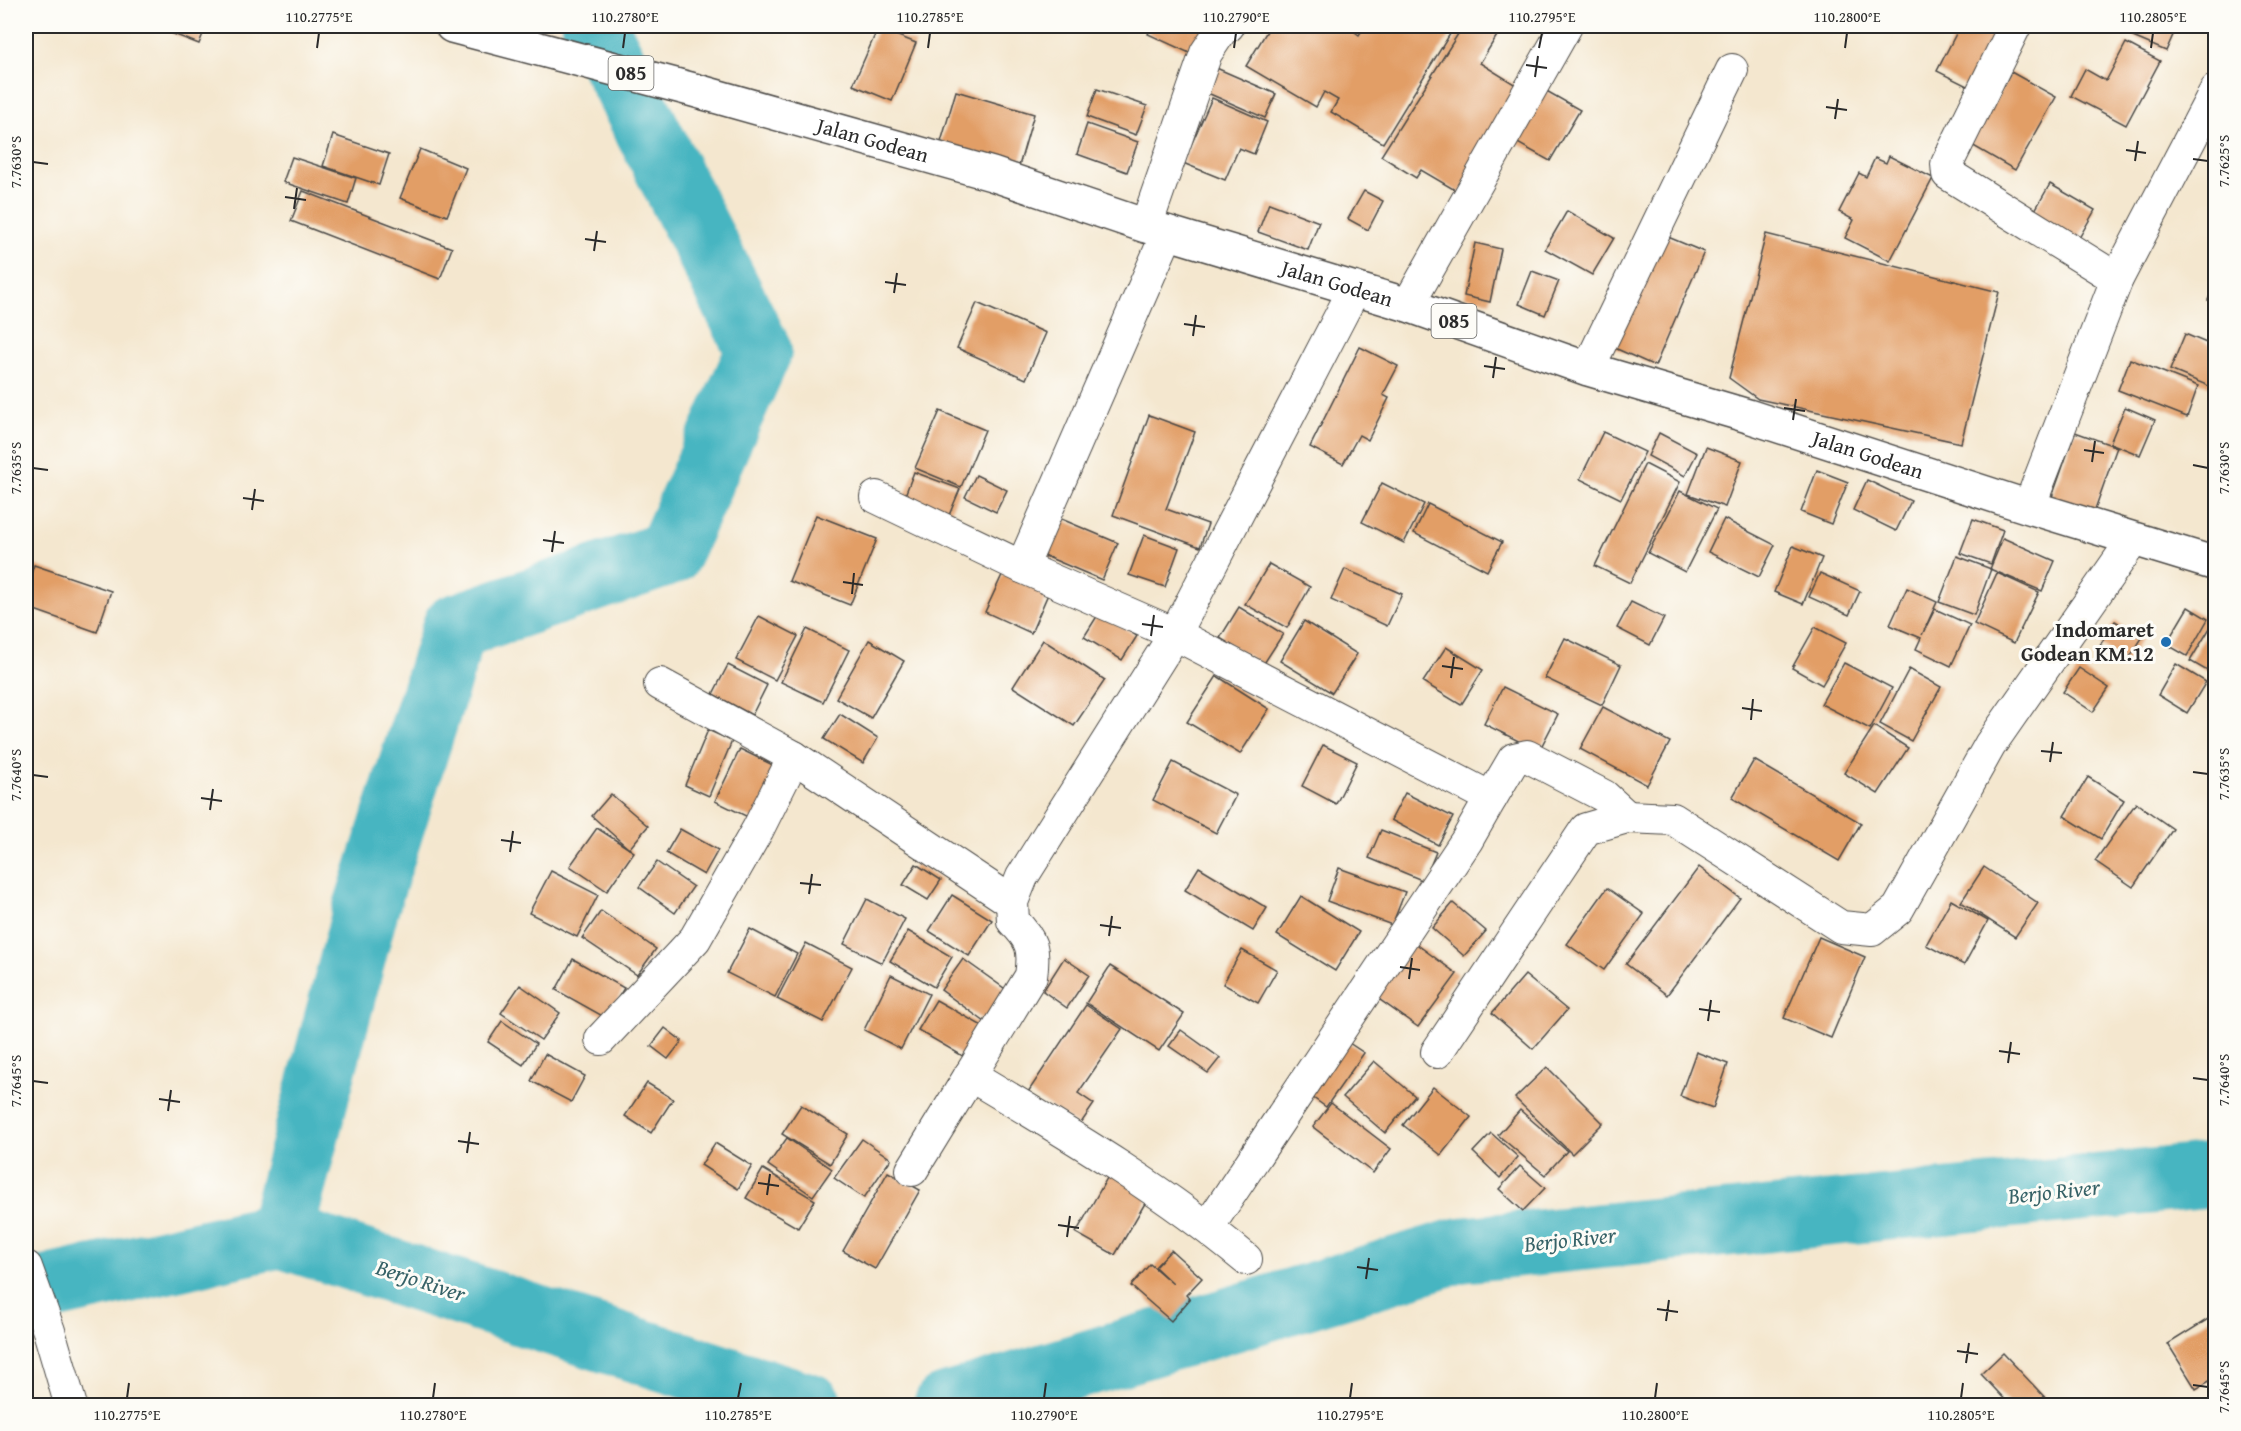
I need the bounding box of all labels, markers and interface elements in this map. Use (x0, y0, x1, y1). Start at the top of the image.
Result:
text: 110.2775°E (285, 6, 353, 27)
text: 110.2780°E (591, 6, 659, 27)
text: 110.2785°E (896, 6, 964, 27)
text: 110.2790°E (1202, 6, 1270, 27)
text: 110.2795°E (1508, 6, 1576, 27)
text: 110.2800°E (1813, 6, 1881, 27)
text: 110.2805°E (2119, 6, 2187, 27)
road number: 085 (608, 56, 654, 90)
street label: Jalan Godean (811, 109, 932, 170)
text: 7.7625°S (2213, 135, 2234, 187)
text: 7.7630°S (5, 136, 26, 188)
street label: Jalan Godean (1275, 251, 1397, 315)
road number: 085 (1432, 304, 1476, 338)
street label: Jalan Godean (1806, 421, 1928, 487)
text: 7.7635°S (5, 442, 26, 494)
text: 7.7630°S (2213, 442, 2234, 494)
place label: Indomaret Godean KM.12 (2021, 614, 2154, 669)
marker: Indomaret Godean KM.12 (2159, 635, 2173, 649)
text: 7.7635°S (2213, 748, 2234, 800)
text: 7.7640°S (5, 749, 26, 801)
text: 7.7640°S (2213, 1054, 2234, 1106)
text: 7.7645°S (5, 1055, 26, 1107)
water label: Berjo River (2006, 1170, 2102, 1212)
water label: Berjo River (1522, 1218, 1618, 1260)
water label: Berjo River (371, 1250, 470, 1310)
text: 7.7645°S (2213, 1361, 2234, 1413)
text: 110.2775°E (93, 1404, 161, 1425)
text: 110.2780°E (399, 1404, 467, 1425)
text: 110.2785°E (704, 1404, 772, 1425)
text: 110.2790°E (1010, 1404, 1078, 1425)
text: 110.2795°E (1316, 1404, 1384, 1425)
text: 110.2800°E (1621, 1404, 1689, 1425)
text: 110.2805°E (1927, 1404, 1995, 1425)

